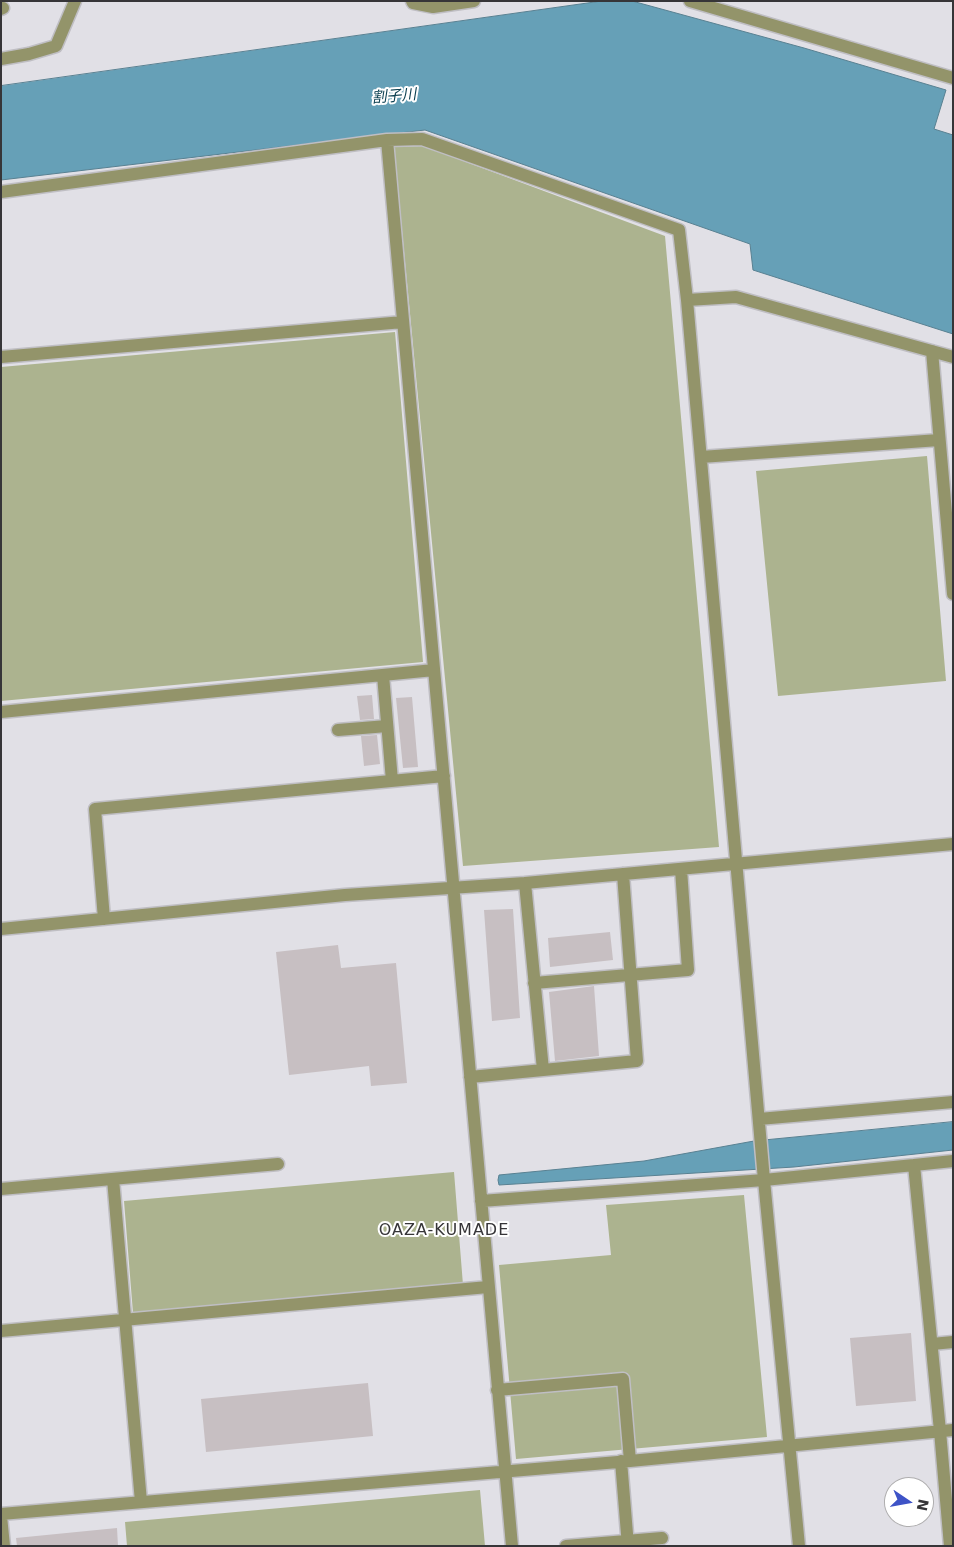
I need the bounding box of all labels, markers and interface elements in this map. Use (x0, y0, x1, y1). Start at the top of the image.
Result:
water label: 割子川 (371, 86, 417, 108)
district label: OAZA-KUMADE (377, 1221, 511, 1241)
north arrow (884, 1477, 934, 1527)
text: N (914, 1498, 932, 1512)

